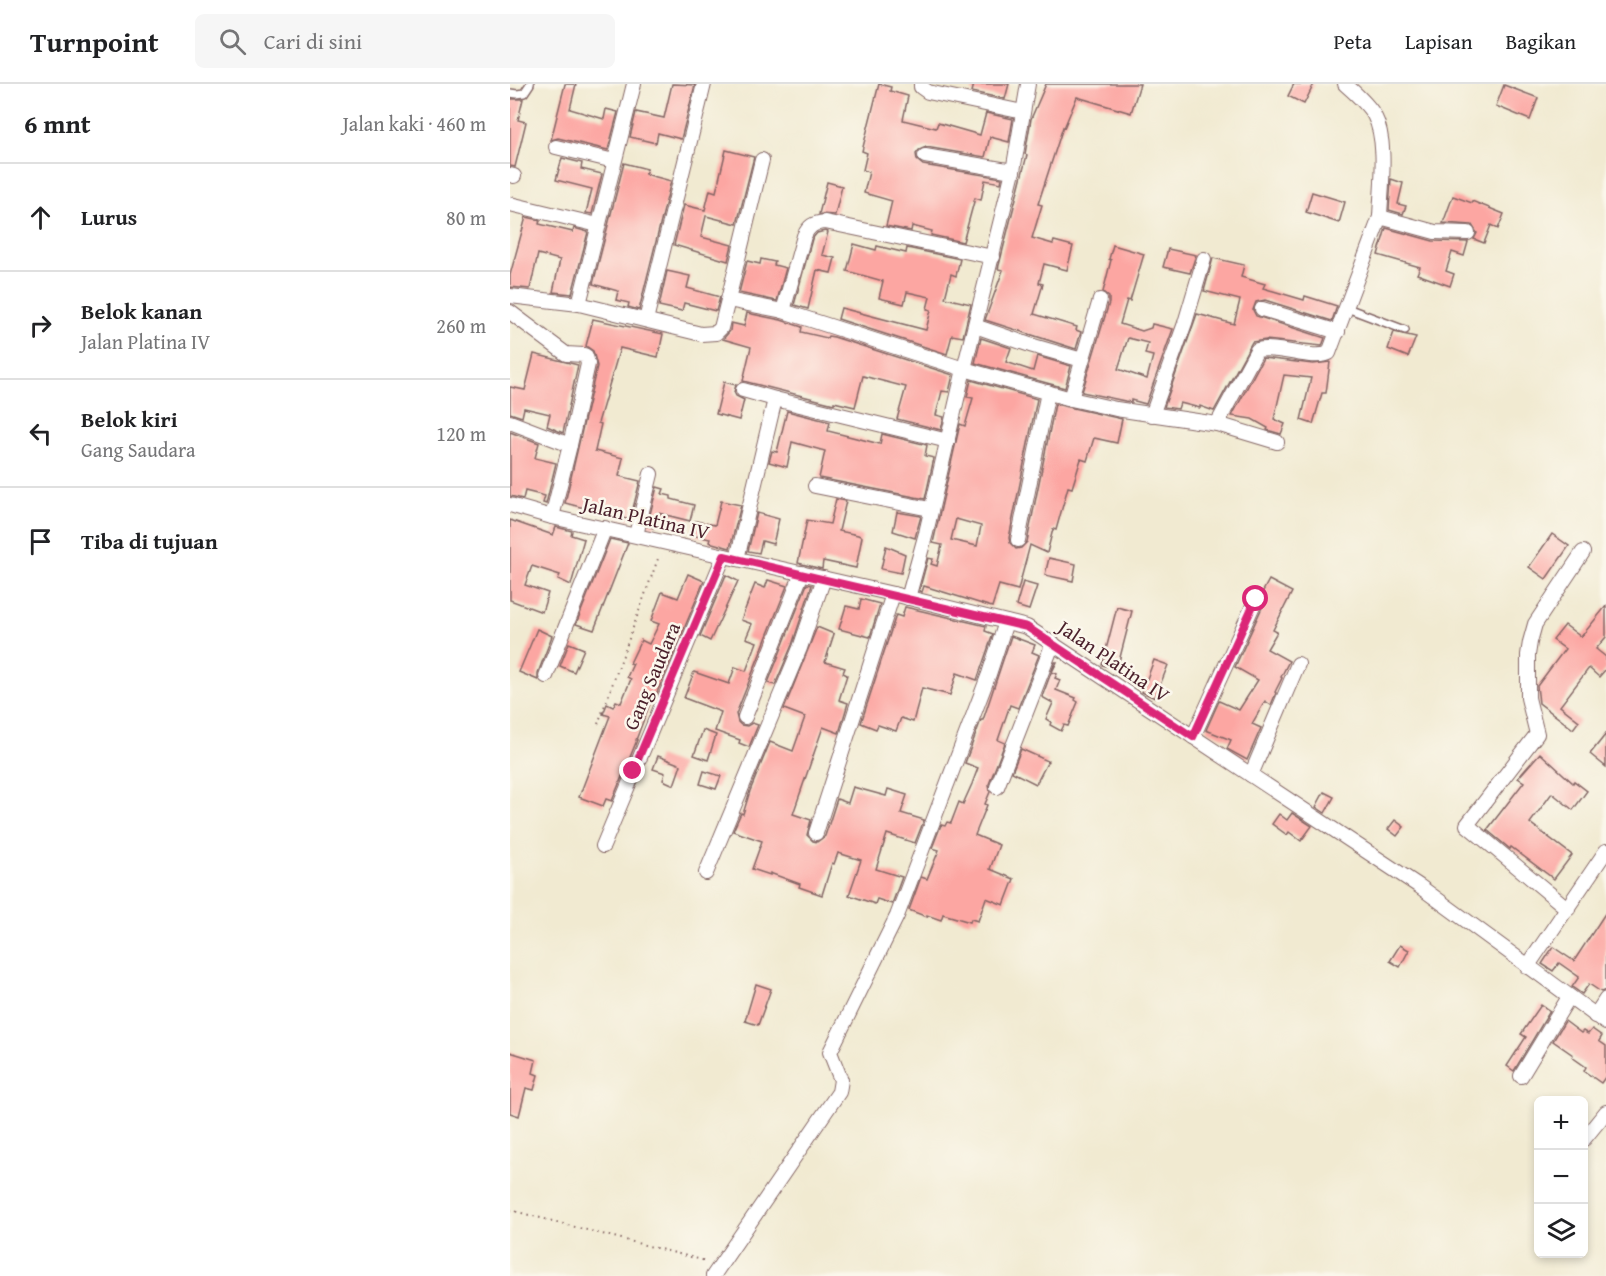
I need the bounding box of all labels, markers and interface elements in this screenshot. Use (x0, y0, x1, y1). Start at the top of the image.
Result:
search box (195, 14, 615, 68)
text: Turnpoint (30, 21, 159, 62)
icon: search (216, 25, 249, 58)
text: Cari di sini (264, 25, 362, 57)
text: Peta (1334, 26, 1372, 57)
text: Lapisan (1405, 26, 1472, 57)
text: Bagikan (1505, 26, 1576, 57)
text: 6 mnt (24, 104, 91, 143)
text: Jalan kaki · 460 m (342, 109, 486, 138)
icon: ahead (24, 201, 57, 234)
text: Lurus (81, 201, 137, 233)
text: 80 m (446, 203, 486, 232)
text: Belok kanan (81, 295, 202, 327)
icon: right (24, 309, 57, 342)
text: 260 m (436, 311, 486, 340)
text: Jalan Platina IV (81, 327, 210, 356)
text: Belok kiri (81, 403, 178, 435)
icon: left (24, 417, 57, 450)
text: 120 m (436, 419, 486, 448)
text: Gang Saudara (81, 435, 196, 464)
street label: Jalan Platina IV (577, 488, 712, 546)
icon: arrive (24, 525, 57, 558)
text: Tiba di tujuan (81, 525, 218, 557)
route start (1242, 585, 1268, 611)
street label: Jalan Platina IV (1050, 611, 1176, 709)
street label: Gang Saudara (616, 617, 687, 734)
route end (619, 757, 645, 783)
map controls (1534, 1096, 1588, 1258)
button: + (1534, 1096, 1588, 1150)
button: − (1534, 1150, 1588, 1204)
button: layers (1534, 1204, 1588, 1258)

